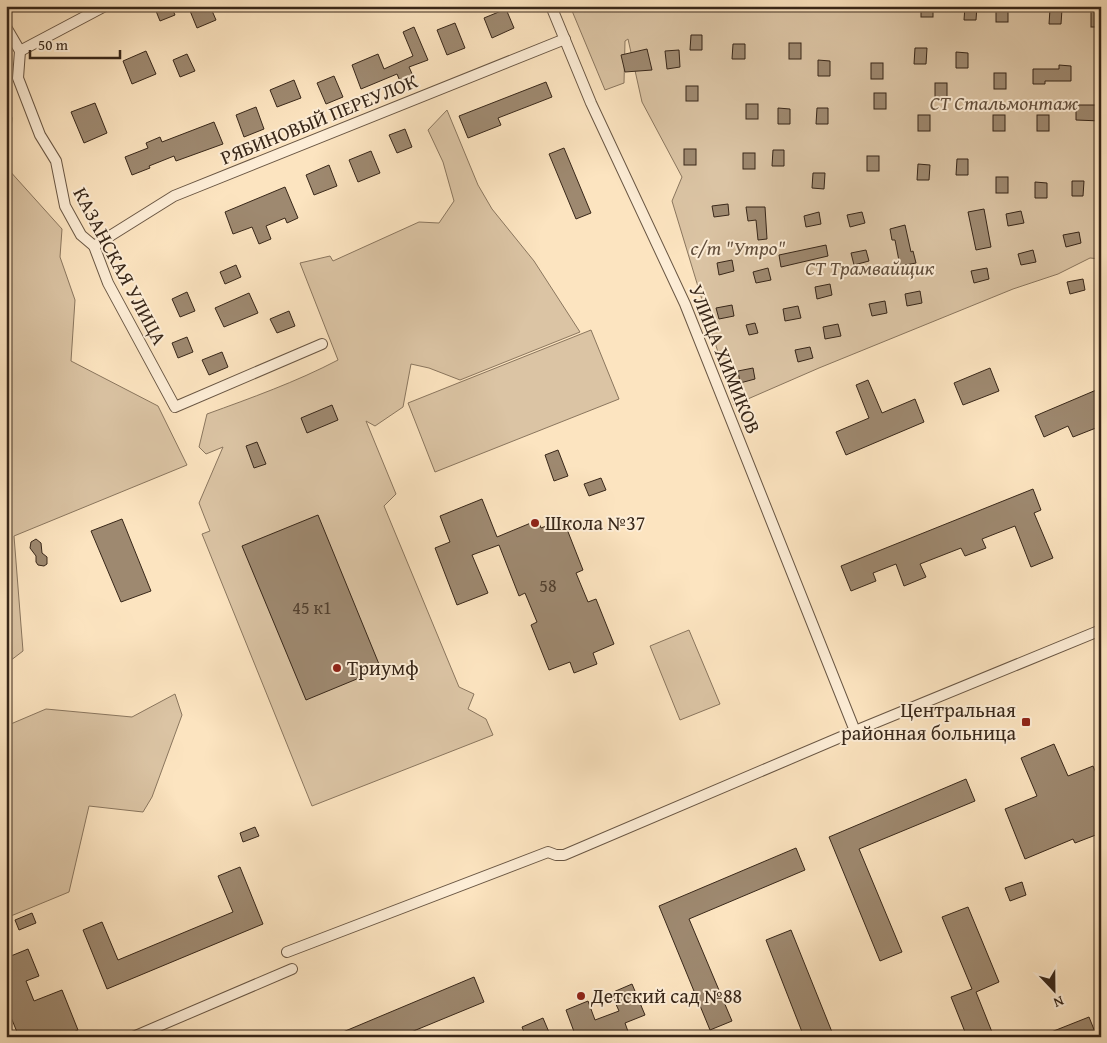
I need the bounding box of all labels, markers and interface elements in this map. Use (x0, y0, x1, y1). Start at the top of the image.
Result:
scale bar (30, 28, 120, 60)
text: 50 m (38, 34, 69, 55)
street label: РЯБИНОВЫЙ ПЕРЕУЛОК (216, 65, 423, 171)
park label: СТ Стальмонтаж (930, 88, 1078, 117)
street label: КАЗАНСКАЯ УЛИЦА (67, 182, 174, 350)
park label: с/т "Утро" (691, 233, 785, 262)
park label: СТ Трамвайщик (805, 253, 935, 282)
street label: УЛИЦА ХИМИКОВ (682, 280, 769, 438)
place label: Школа №37 (545, 508, 645, 537)
marker: Школа №37 (529, 517, 541, 529)
house number: 58 (539, 572, 557, 599)
house number: 45 к1 (292, 594, 332, 621)
place label: Триумф (347, 653, 419, 682)
marker: Триумф (331, 662, 343, 674)
place label: Центральная районная больница (841, 695, 1016, 747)
marker: Центральная районная больница (1020, 716, 1032, 728)
north arrow (1030, 966, 1080, 1016)
place label: Детский сад №88 (590, 981, 742, 1010)
marker: Детский сад №88 (575, 990, 587, 1002)
text: N (1050, 991, 1067, 1013)

